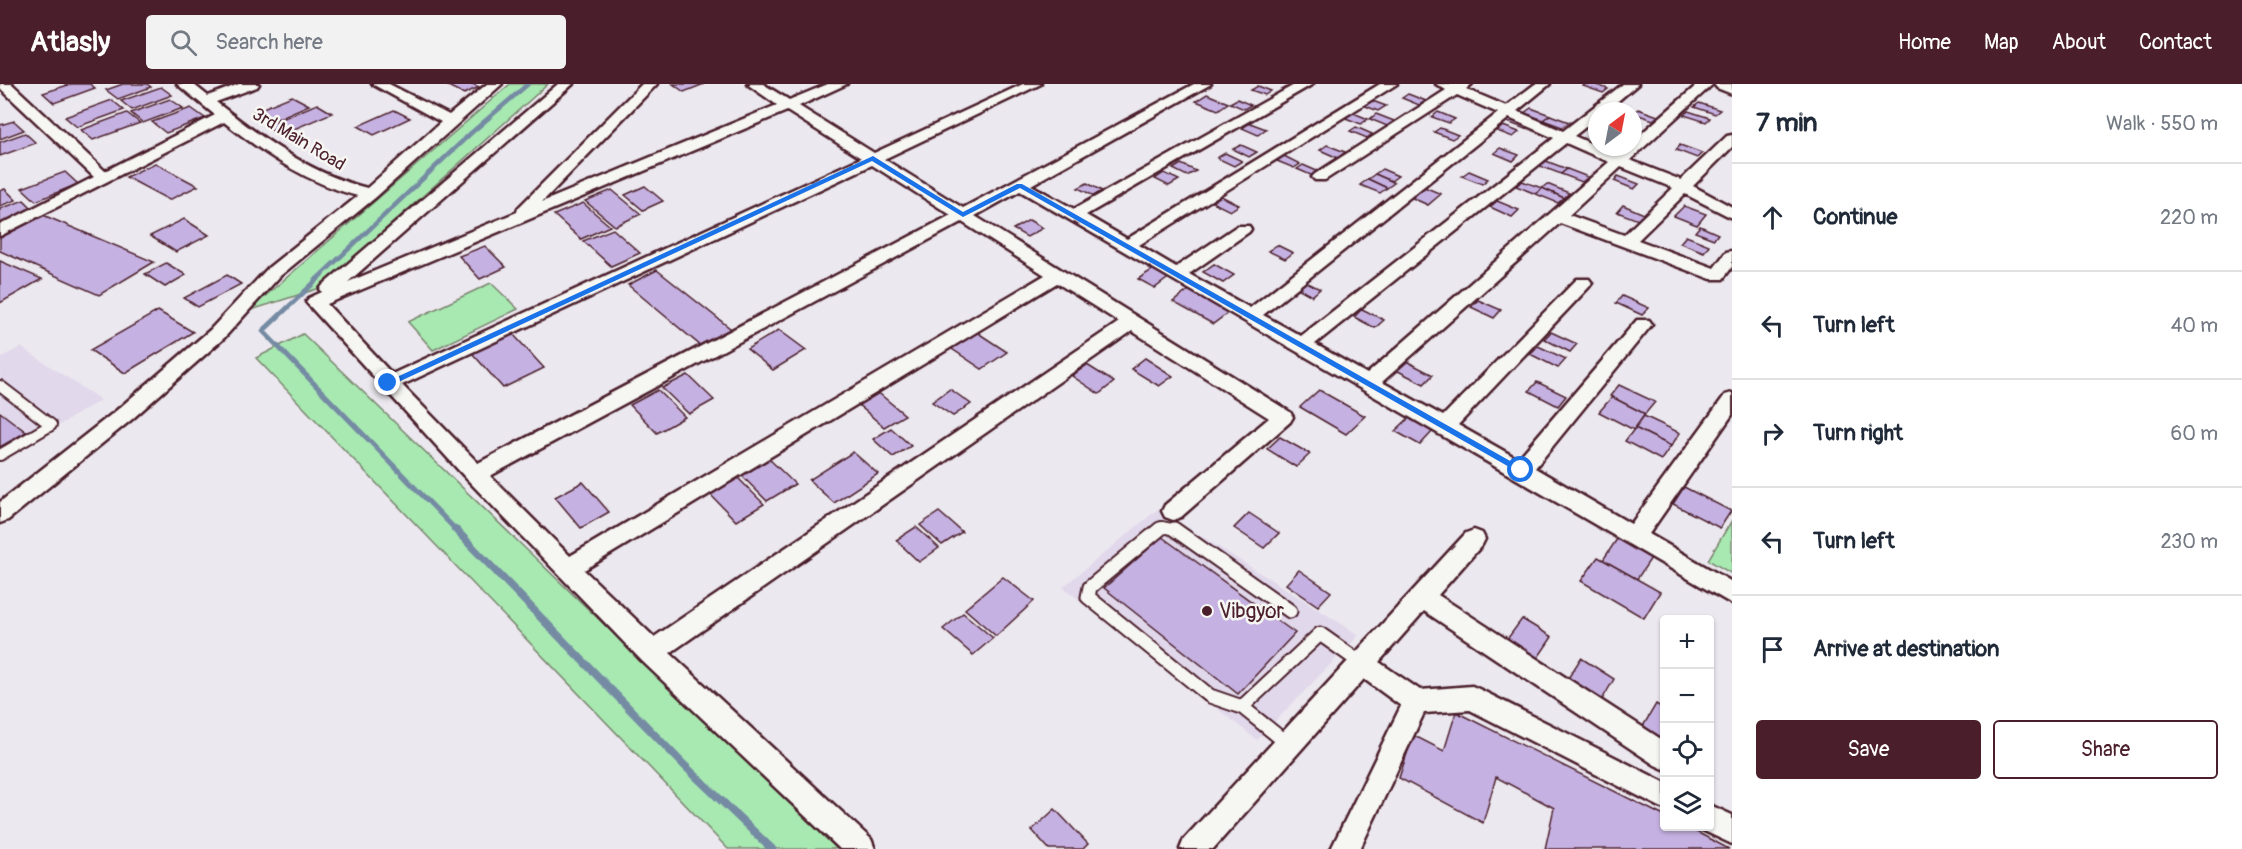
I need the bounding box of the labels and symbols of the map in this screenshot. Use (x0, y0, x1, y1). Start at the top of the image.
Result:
north arrow (1588, 102, 1642, 156)
street label: 3rd Main Road (248, 103, 349, 176)
route end (374, 369, 400, 395)
route start (1507, 456, 1533, 482)
place label: Vibgyor (1219, 598, 1284, 625)
marker: Vibgyor (1200, 604, 1214, 618)

